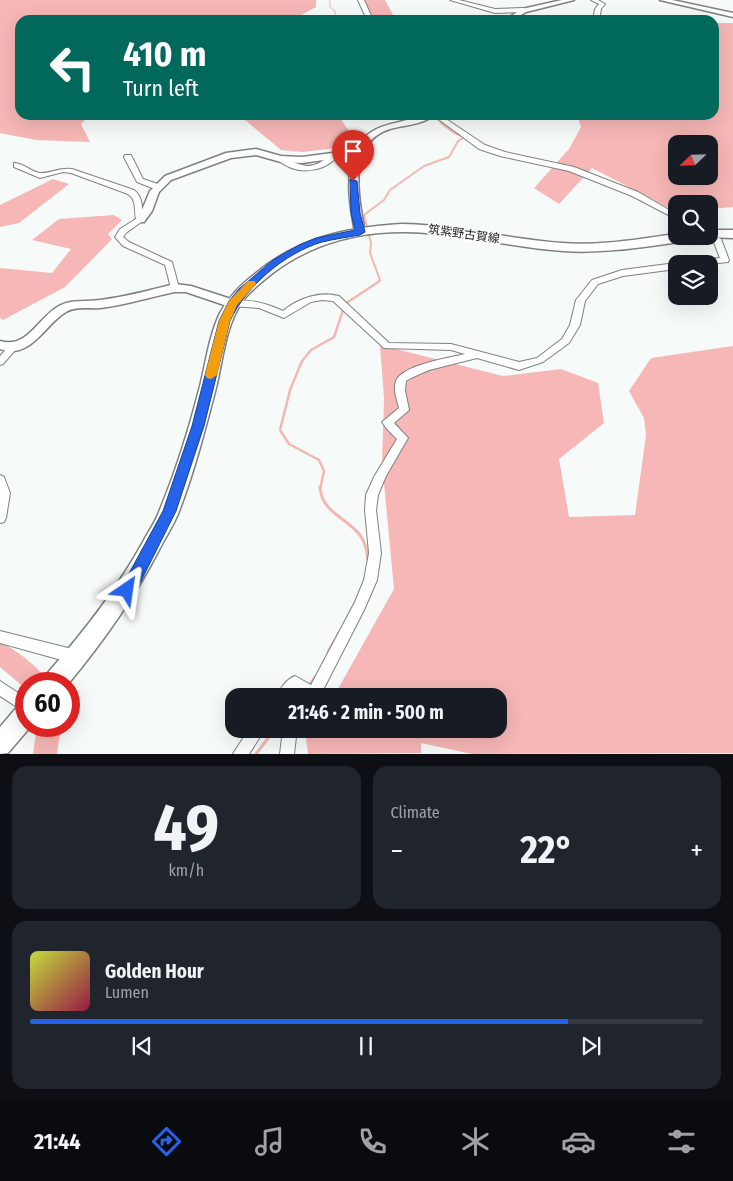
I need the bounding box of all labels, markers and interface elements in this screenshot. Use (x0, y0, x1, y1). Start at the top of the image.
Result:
text: 410 m (123, 33, 207, 75)
icon: left (40, 35, 105, 100)
text: Turn left (123, 75, 199, 102)
pin (332, 130, 374, 181)
north arrow (668, 135, 718, 185)
map controls (668, 135, 718, 305)
icon: arrive (339, 137, 367, 165)
button: search (668, 195, 718, 245)
street label: 筑紫野古賀線 (427, 222, 501, 246)
button: layers (668, 255, 718, 305)
position arrow (100, 563, 152, 615)
speed limit sign: 60 (15, 672, 80, 737)
text: 21:46 · 2 min · 500 m (288, 701, 444, 724)
text: 49 (153, 789, 219, 867)
text: Climate (391, 803, 440, 822)
text: 22° (520, 827, 573, 873)
text: − (391, 834, 403, 867)
text: + (690, 834, 703, 867)
text: km/h (168, 861, 204, 880)
text: Golden Hour (105, 960, 204, 983)
text: Lumen (105, 983, 149, 1002)
icon: previous (128, 1032, 156, 1060)
icon: pause (352, 1032, 380, 1060)
icon: next (577, 1032, 605, 1060)
icon: directions (149, 1124, 184, 1159)
icon: music (252, 1124, 287, 1159)
icon: phone (355, 1124, 390, 1159)
icon: climate (458, 1124, 493, 1159)
icon: car (561, 1124, 596, 1159)
icon: filters (664, 1124, 699, 1159)
text: 21:44 (34, 1128, 81, 1155)

